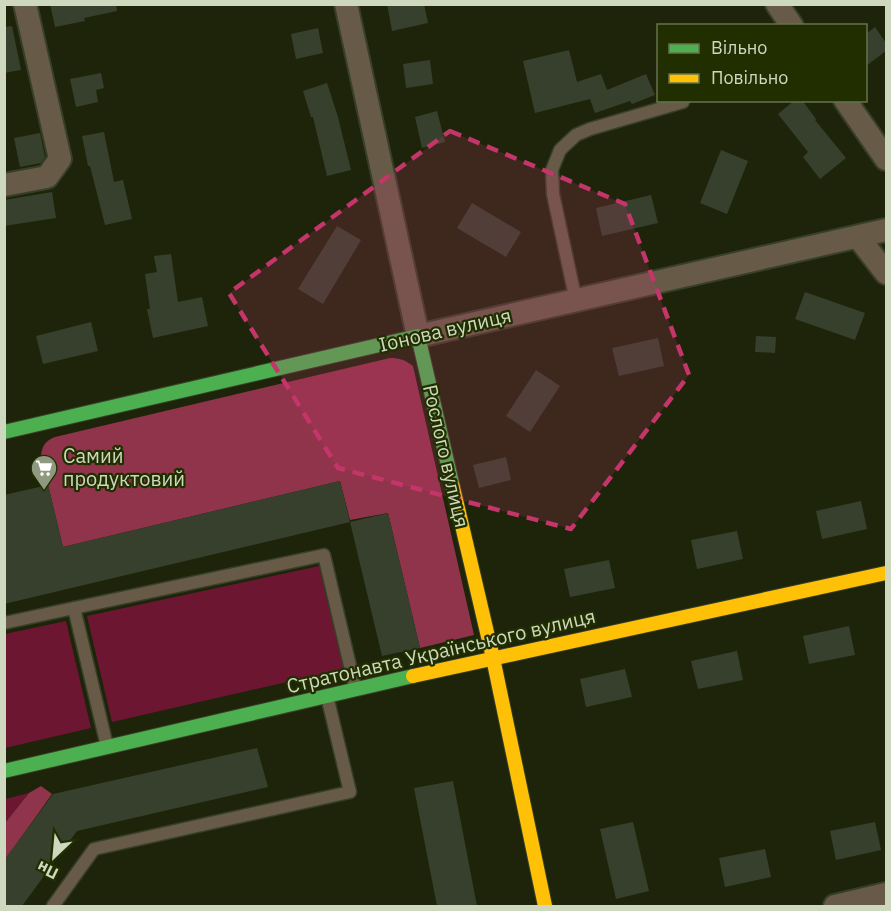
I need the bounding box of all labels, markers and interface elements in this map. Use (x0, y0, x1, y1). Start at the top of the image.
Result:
legend (657, 24, 867, 102)
text: Вільно (711, 36, 767, 59)
text: Повільно (711, 66, 788, 89)
street label: Іонова вулиця (376, 301, 514, 358)
street label: Рослого вулиця (417, 382, 476, 530)
place label: Самий продуктовий (63, 442, 185, 492)
supermarket icon: Самий продуктовий (29, 453, 59, 491)
street label: Стратонавта Українського вулиця (284, 602, 598, 699)
north arrow (24, 827, 84, 887)
text: Пн (34, 857, 61, 884)

